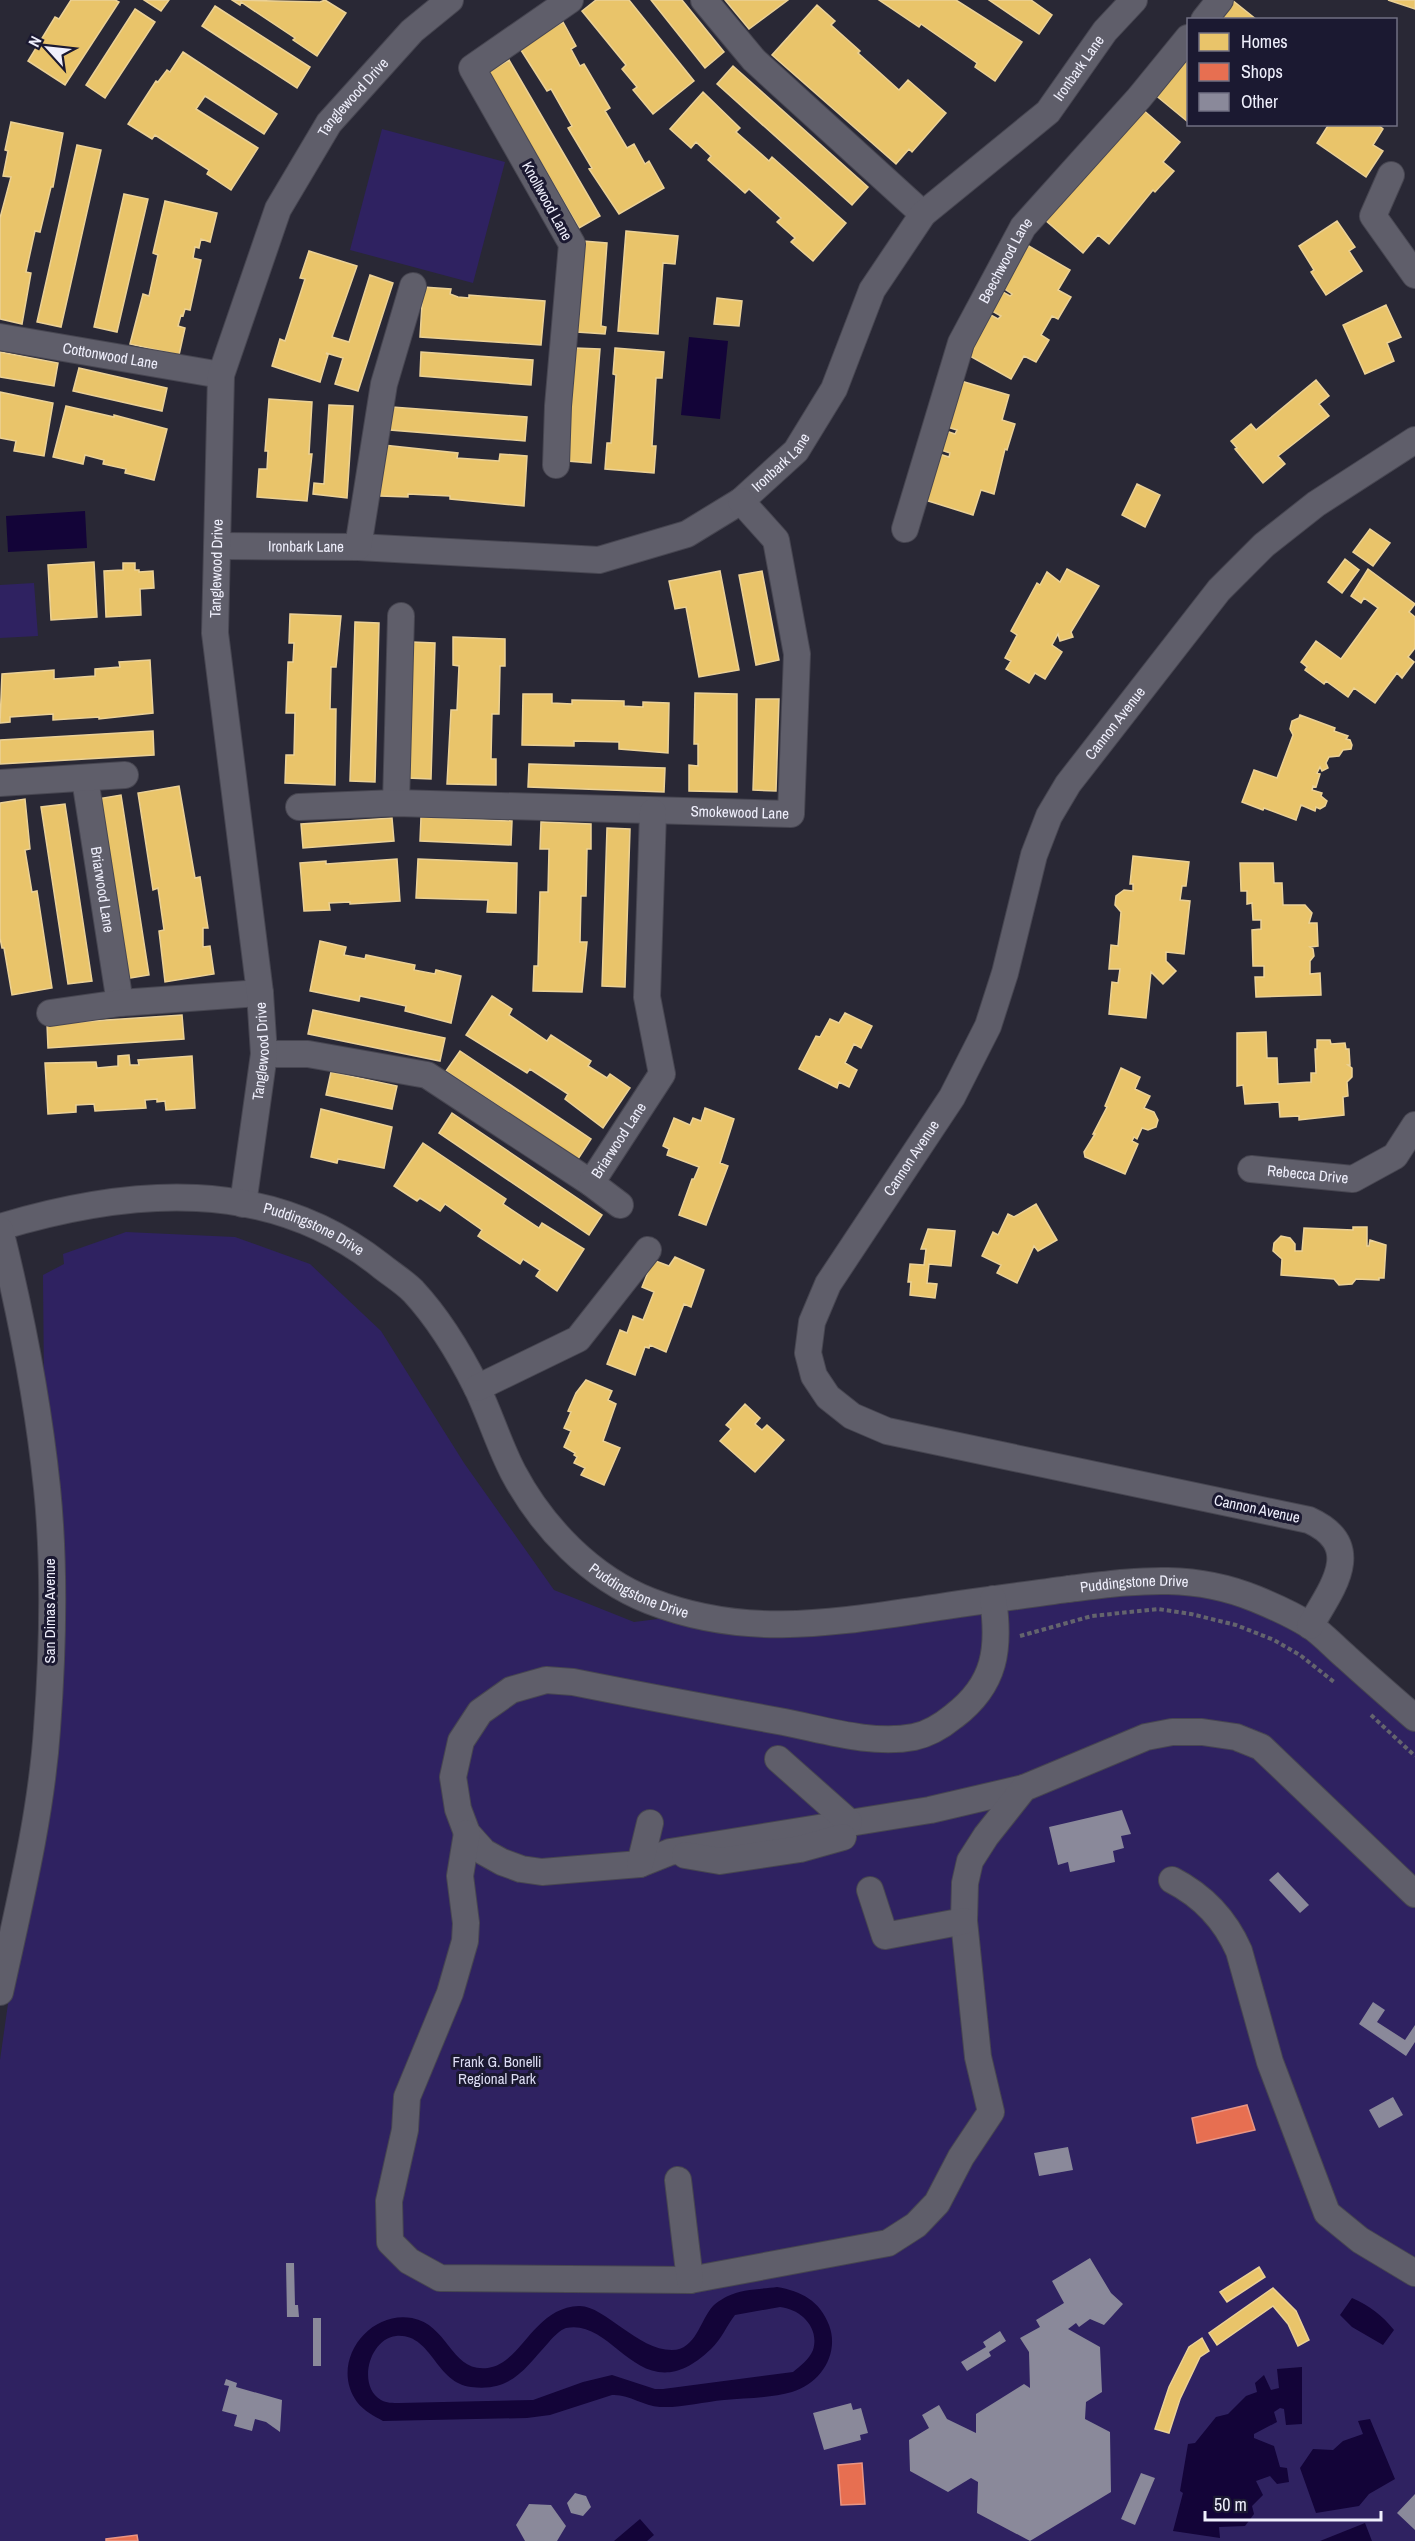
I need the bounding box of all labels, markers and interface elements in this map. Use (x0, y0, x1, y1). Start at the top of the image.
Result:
north arrow (18, 18, 78, 78)
legend (1187, 18, 1397, 126)
text: Homes (1241, 29, 1288, 54)
street label: Ironbark Lane (1048, 31, 1109, 105)
text: N (23, 32, 47, 50)
street label: Tanglewood Drive (312, 53, 393, 140)
text: Shops (1241, 59, 1283, 84)
text: Other (1241, 89, 1278, 114)
street label: Knollwood Lane (517, 157, 578, 244)
street label: Beechwood Lane (973, 212, 1037, 307)
street label: Cottonwood Lane (61, 337, 160, 374)
street label: Ironbark Lane (747, 429, 815, 497)
street label: Tanglewood Drive (204, 519, 228, 618)
street label: Ironbark Lane (268, 535, 344, 557)
street label: Cannon Avenue (1080, 682, 1150, 764)
street label: Smokewood Lane (690, 800, 789, 824)
street label: Briarwood Lane (86, 845, 120, 934)
street label: Tanglewood Drive (247, 1001, 274, 1102)
street label: Briarwood Lane (586, 1098, 651, 1182)
street label: Cannon Avenue (878, 1115, 944, 1200)
street label: Rebecca Drive (1266, 1160, 1349, 1189)
street label: Puddingstone Drive (261, 1197, 369, 1260)
street label: Cannon Avenue (1212, 1489, 1302, 1528)
street label: San Dimas Avenue (39, 1558, 60, 1664)
street label: Puddingstone Drive (585, 1558, 691, 1623)
street label: Puddingstone Drive (1079, 1570, 1190, 1597)
park label: Frank G. Bonelli Regional Park (453, 2051, 541, 2089)
scale bar (1205, 2484, 1380, 2522)
text: 50 m (1214, 2492, 1247, 2517)

